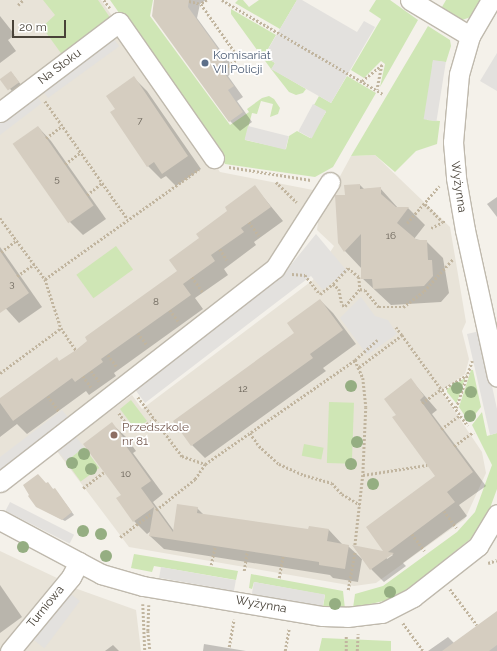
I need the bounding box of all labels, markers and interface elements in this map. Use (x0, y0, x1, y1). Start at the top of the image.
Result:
scale bar (14, 12, 68, 38)
text: 20 m (19, 20, 47, 34)
street label: Na Stoku (35, 46, 85, 88)
place label: Komisariat VII Policji (213, 49, 271, 77)
marker: Komisariat VII Policji (200, 58, 210, 68)
house number: 7 (137, 115, 143, 127)
street label: Wyżynna (447, 160, 469, 214)
house number: 5 (54, 173, 60, 185)
house number: 16 (386, 230, 396, 242)
house number: 3 (9, 278, 15, 290)
house number: 8 (153, 296, 159, 308)
house number: 12 (238, 383, 248, 395)
place label: Przedszkole nr 81 (122, 421, 189, 449)
marker: Przedszkole nr 81 (109, 430, 119, 440)
house number: 10 (121, 468, 131, 480)
street label: Turniowa (25, 583, 67, 631)
street label: Wyżynna (234, 593, 288, 617)

